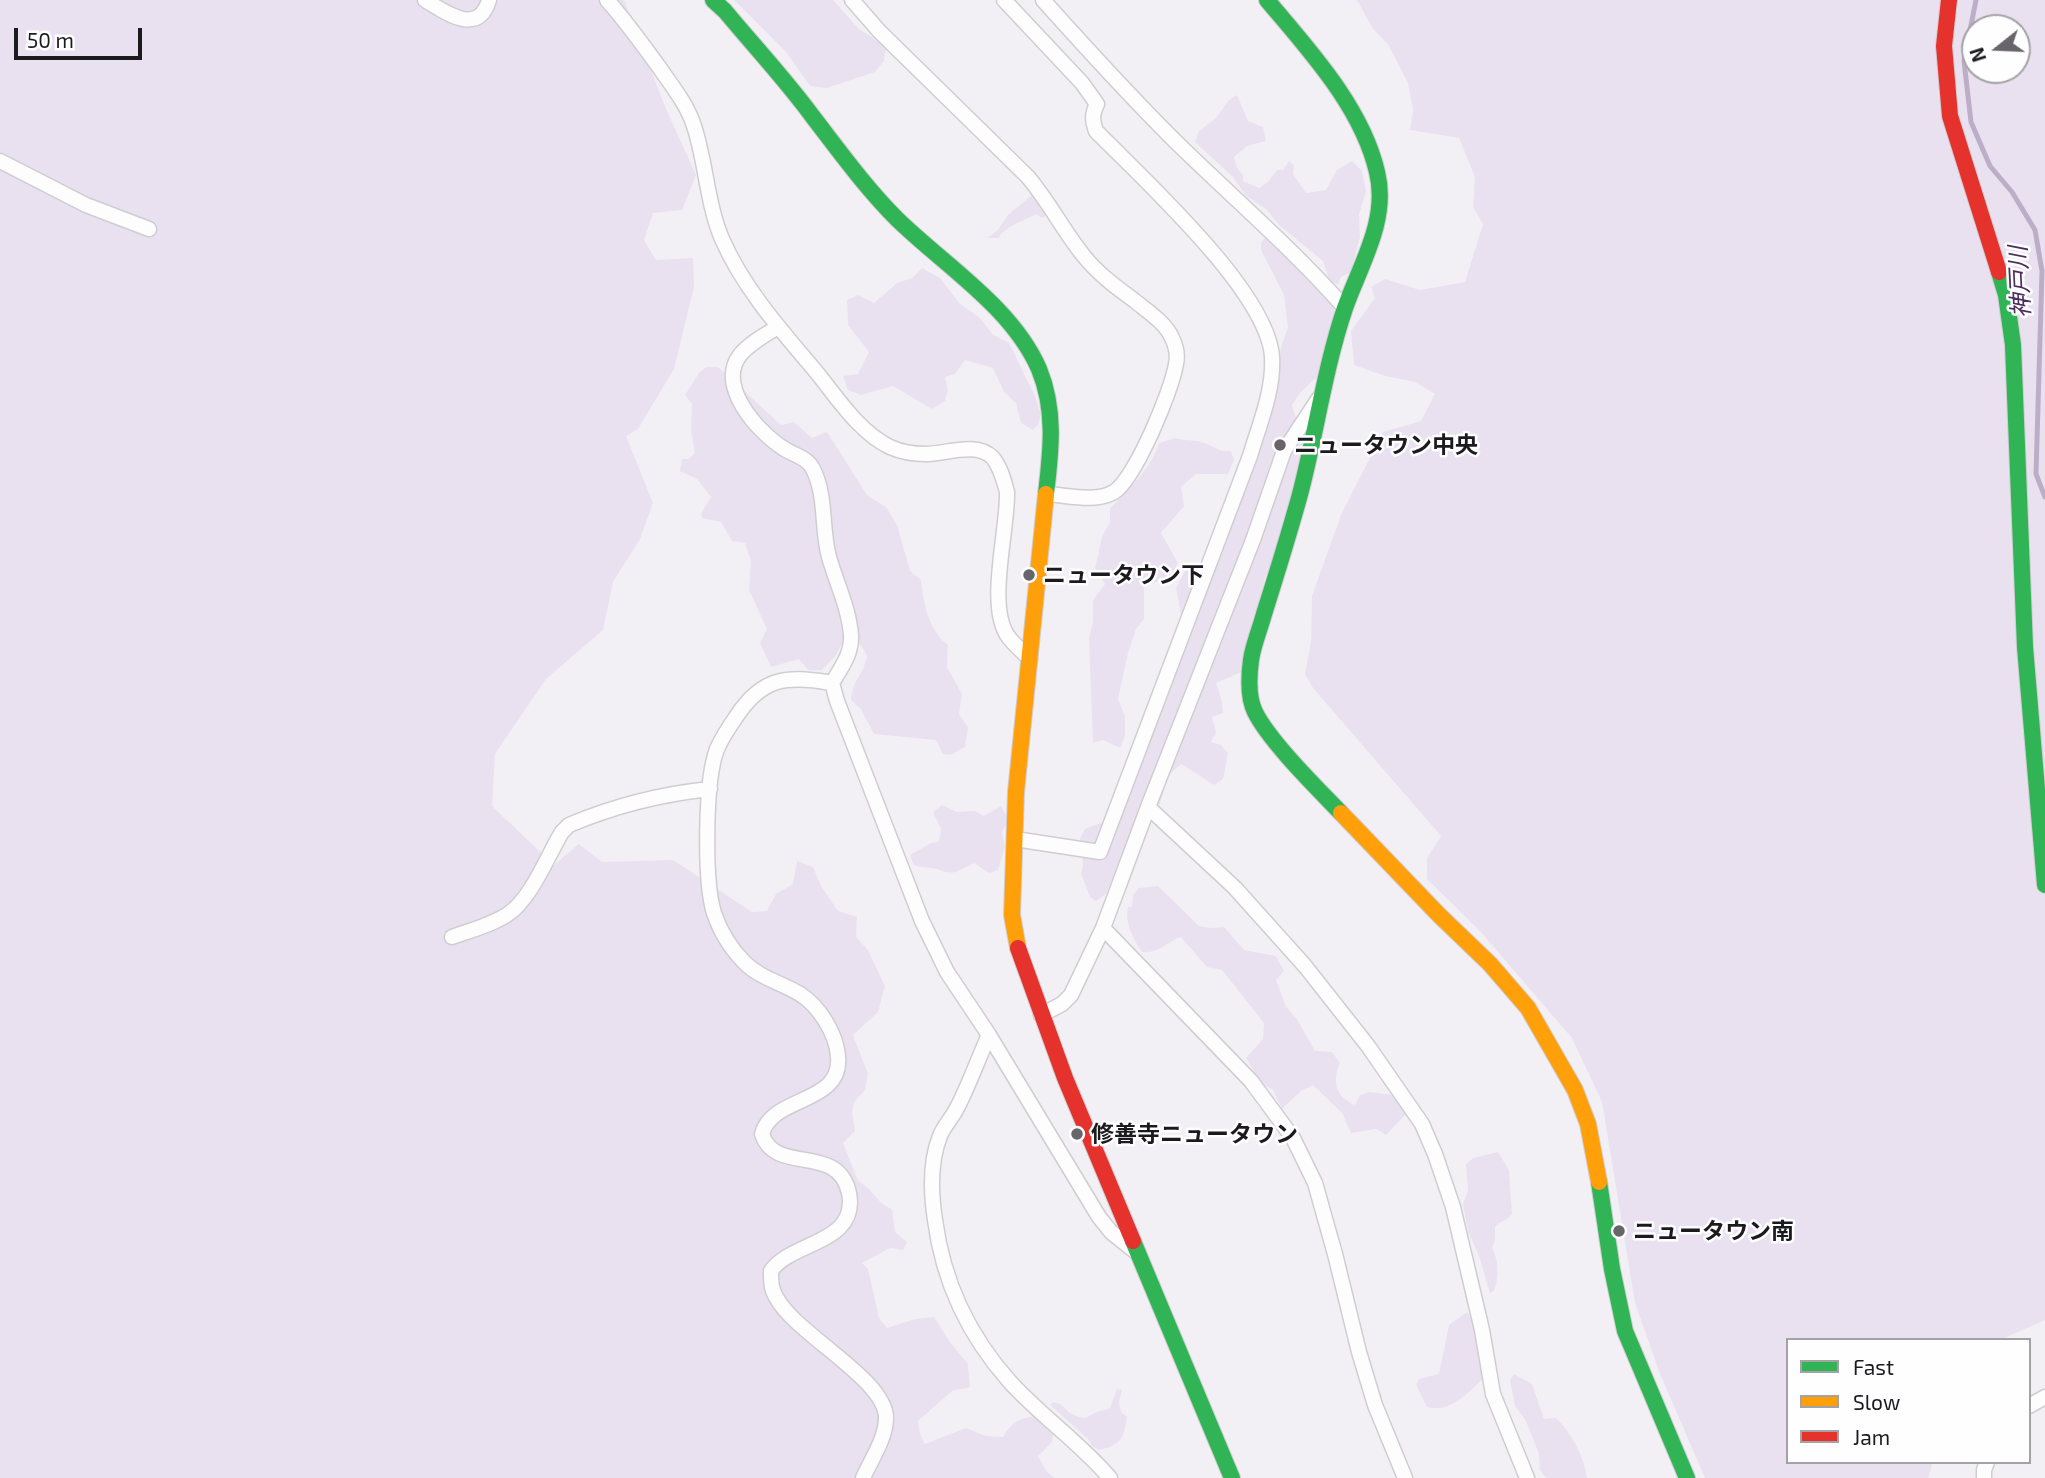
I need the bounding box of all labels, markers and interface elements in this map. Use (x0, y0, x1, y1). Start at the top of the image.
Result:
scale bar (18, 14, 145, 58)
north arrow (1961, 14, 2031, 84)
text: 50 m (27, 27, 74, 52)
text: N (1964, 45, 1991, 65)
water label: 神戸川 (2004, 245, 2036, 319)
place label: ニュータウン中央 (1294, 431, 1478, 459)
marker: ニュータウン中央 (1272, 437, 1288, 453)
place label: ニュータウン下 (1043, 561, 1204, 589)
marker: ニュータウン下 (1021, 567, 1037, 583)
place label: 修善寺ニュータウン (1091, 1120, 1298, 1148)
marker: 修善寺ニュータウン (1069, 1126, 1085, 1142)
place label: ニュータウン南 (1633, 1217, 1794, 1245)
marker: ニュータウン南 (1611, 1223, 1627, 1239)
legend (1786, 1338, 2031, 1464)
text: Fast (1853, 1354, 1894, 1379)
text: Slow (1853, 1389, 1900, 1414)
text: Jam (1853, 1424, 1890, 1449)

